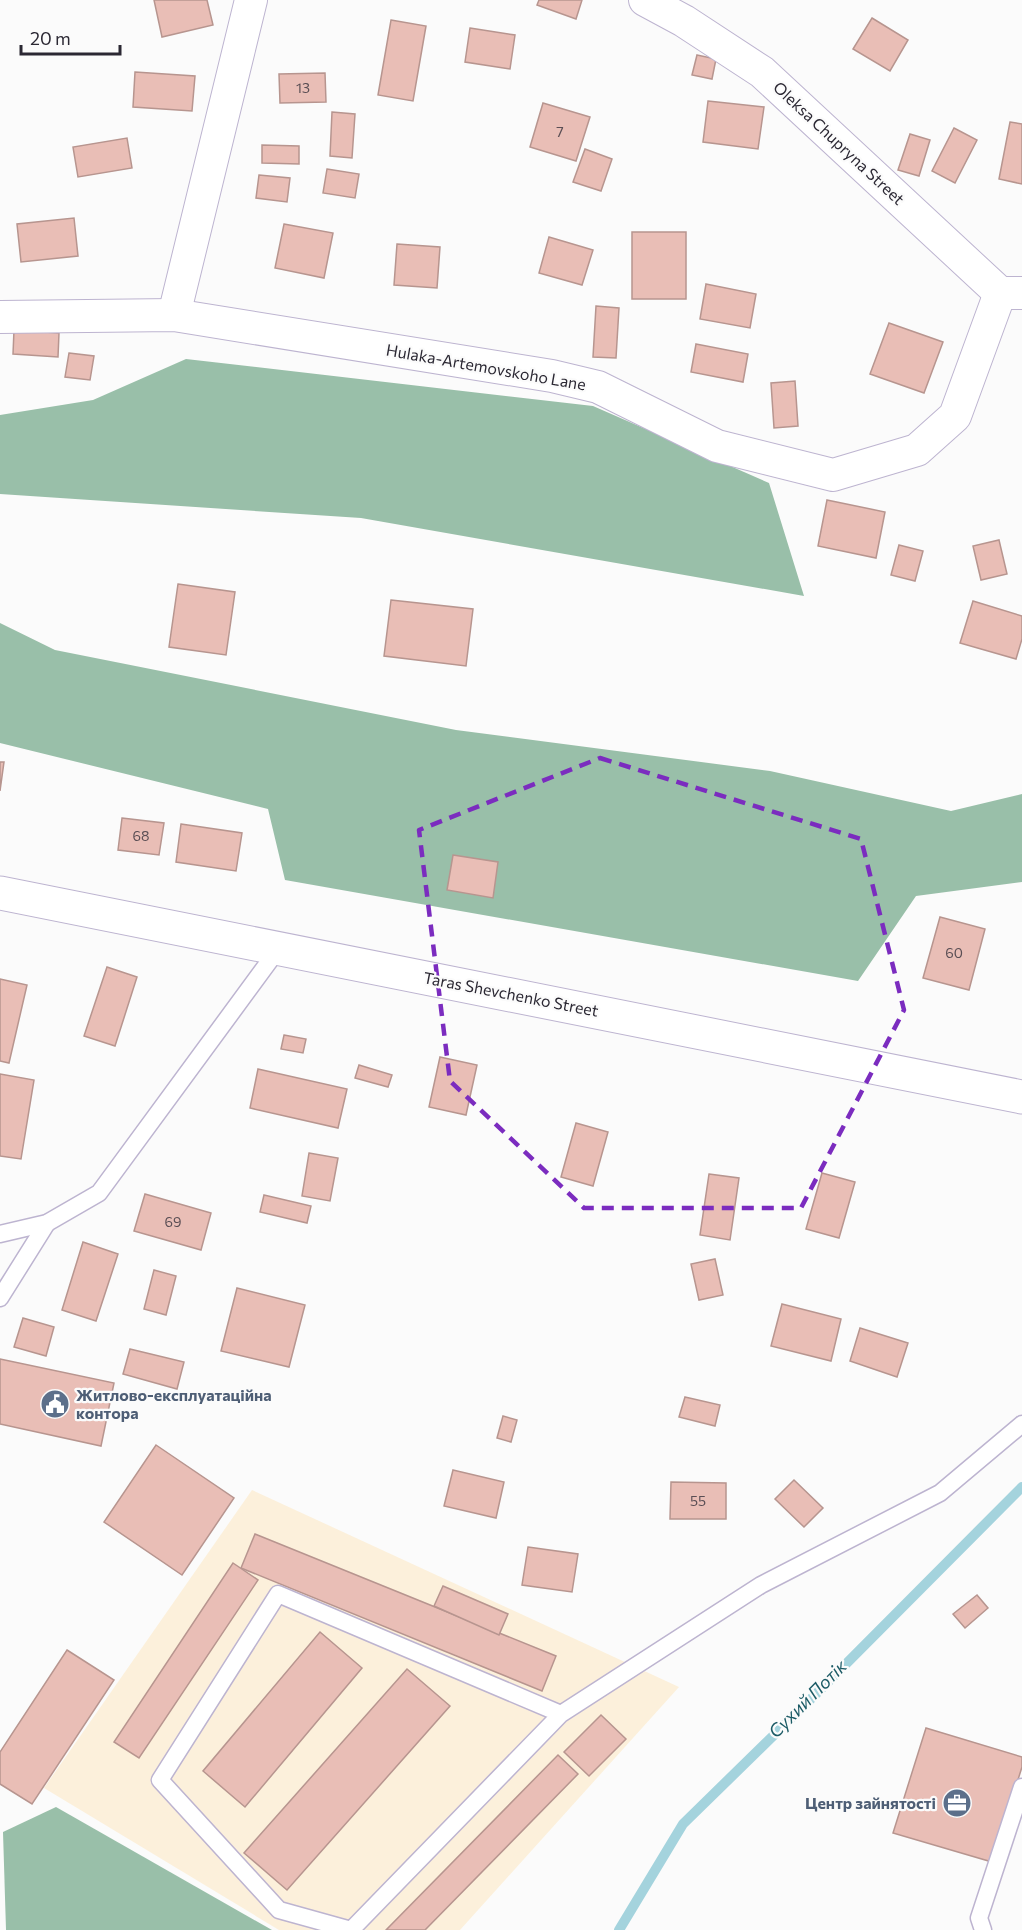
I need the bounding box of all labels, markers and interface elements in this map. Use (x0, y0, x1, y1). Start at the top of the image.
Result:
scale bar (21, 18, 120, 56)
text: 20 m (30, 27, 71, 49)
street label: Oleksa Chupryna Street (770, 77, 909, 209)
house number: 13 (296, 79, 310, 96)
house number: 7 (556, 123, 564, 140)
street label: Hulaka-Artemovskoho Lane (385, 340, 587, 393)
house number: 68 (133, 827, 150, 844)
house number: 60 (945, 944, 963, 961)
street label: Taras Shevchenko Street (422, 967, 601, 1020)
house number: 69 (165, 1213, 181, 1230)
place label: Житлово-експлуатаційна контора (76, 1385, 272, 1422)
public building icon: Житлово-експлуатаційна контора (39, 1388, 71, 1420)
house number: 55 (690, 1492, 706, 1509)
water label: Сухий Потік (764, 1654, 851, 1742)
office icon: Центр зайнятості (941, 1787, 973, 1819)
place label: Центр зайнятості (805, 1793, 936, 1812)

